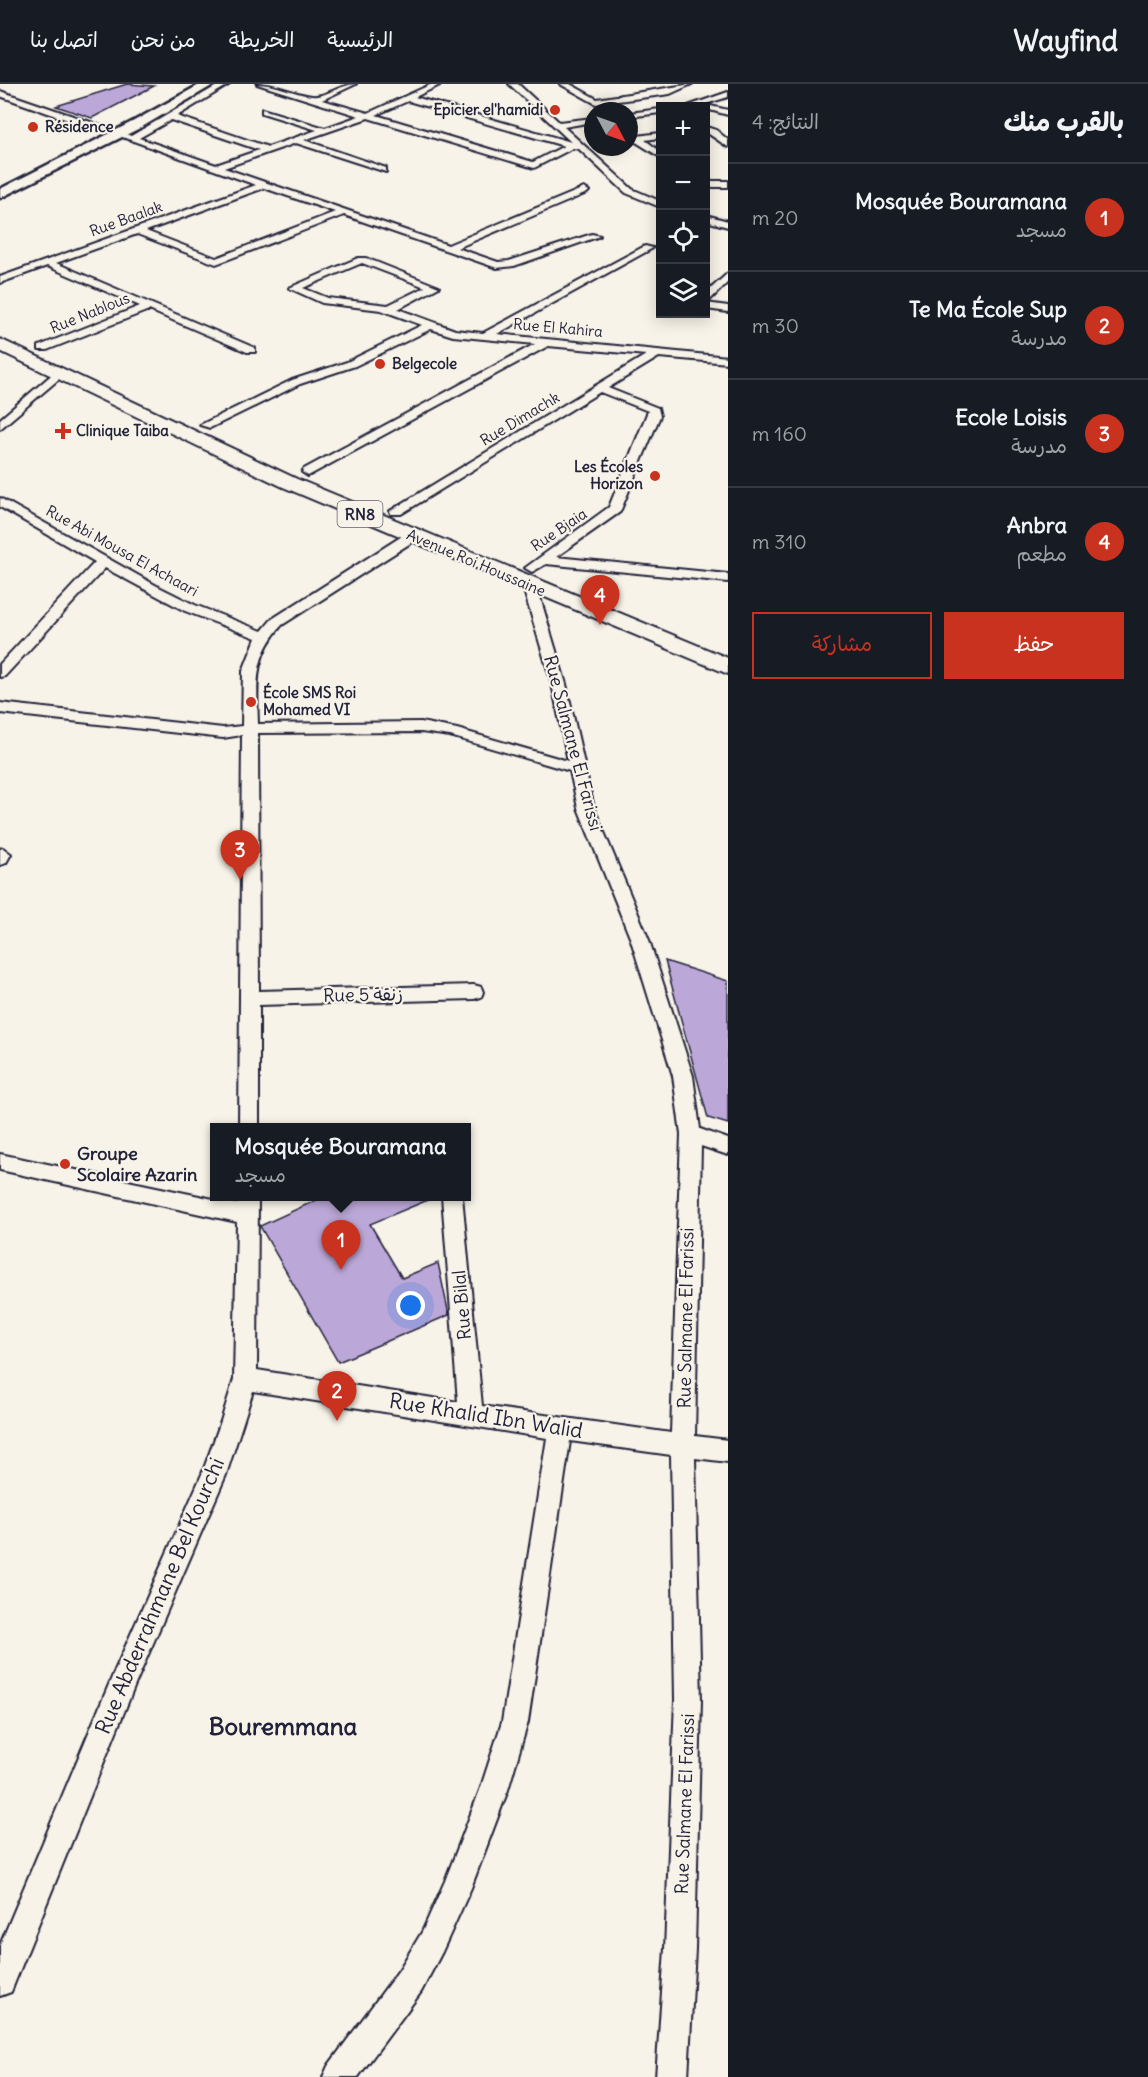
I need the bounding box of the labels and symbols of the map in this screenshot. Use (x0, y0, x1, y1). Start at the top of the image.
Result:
place label: Epicier el'hamidi (433, 100, 543, 120)
north arrow (584, 102, 638, 156)
marker: Epicier el'hamidi (548, 103, 562, 117)
place label: Résidence (45, 117, 113, 136)
marker: Résidence (26, 120, 40, 134)
street label: Rue Baalak (87, 196, 165, 240)
street label: Rue Nablous (47, 288, 133, 337)
street label: Rue El Kahira (512, 314, 604, 341)
place label: Belgecole (392, 354, 457, 374)
marker: Belgecole (373, 357, 387, 371)
street label: Rue Dimachk (477, 387, 563, 450)
place label: Clinique Taiba (76, 421, 169, 441)
marker: Clinique Taiba (54, 422, 72, 440)
place label: Les Écoles Horizon (574, 456, 643, 493)
marker: Les Écoles Horizon (648, 469, 662, 483)
street label: Rue Abi Mousa El Achaari (43, 501, 202, 600)
road number: RN8 (338, 501, 382, 527)
street label: Rue Bjaia (527, 504, 591, 555)
street label: Avenue Roi Houssaine (404, 525, 548, 600)
pin: 4 (580, 576, 620, 625)
street label: Rue Salmane El Farissi (539, 653, 608, 833)
place label: École SMS Roi Mohamed VI (263, 682, 356, 719)
marker: École SMS Roi Mohamed VI (244, 695, 258, 709)
pin: 3 (220, 830, 260, 880)
street label: Rue 5 زنقة (323, 982, 403, 1007)
place label: Groupe Scolaire Azarin (77, 1142, 198, 1186)
marker: Groupe Scolaire Azarin (58, 1157, 72, 1171)
pin: 1 (322, 1220, 360, 1270)
street label: Rue Salmane El Farissi (672, 1227, 699, 1409)
street label: Rue Bilal (447, 1269, 476, 1341)
your location (396, 1291, 425, 1320)
pin: 2 (318, 1372, 356, 1421)
street label: Rue Khalid Ibn Walid (387, 1387, 585, 1444)
street label: Rue Abderrahmane Bel Kourchi (89, 1454, 230, 1738)
district label: Bouremmana (209, 1711, 358, 1741)
street label: Rue Salmane El Farissi (670, 1713, 699, 1895)

